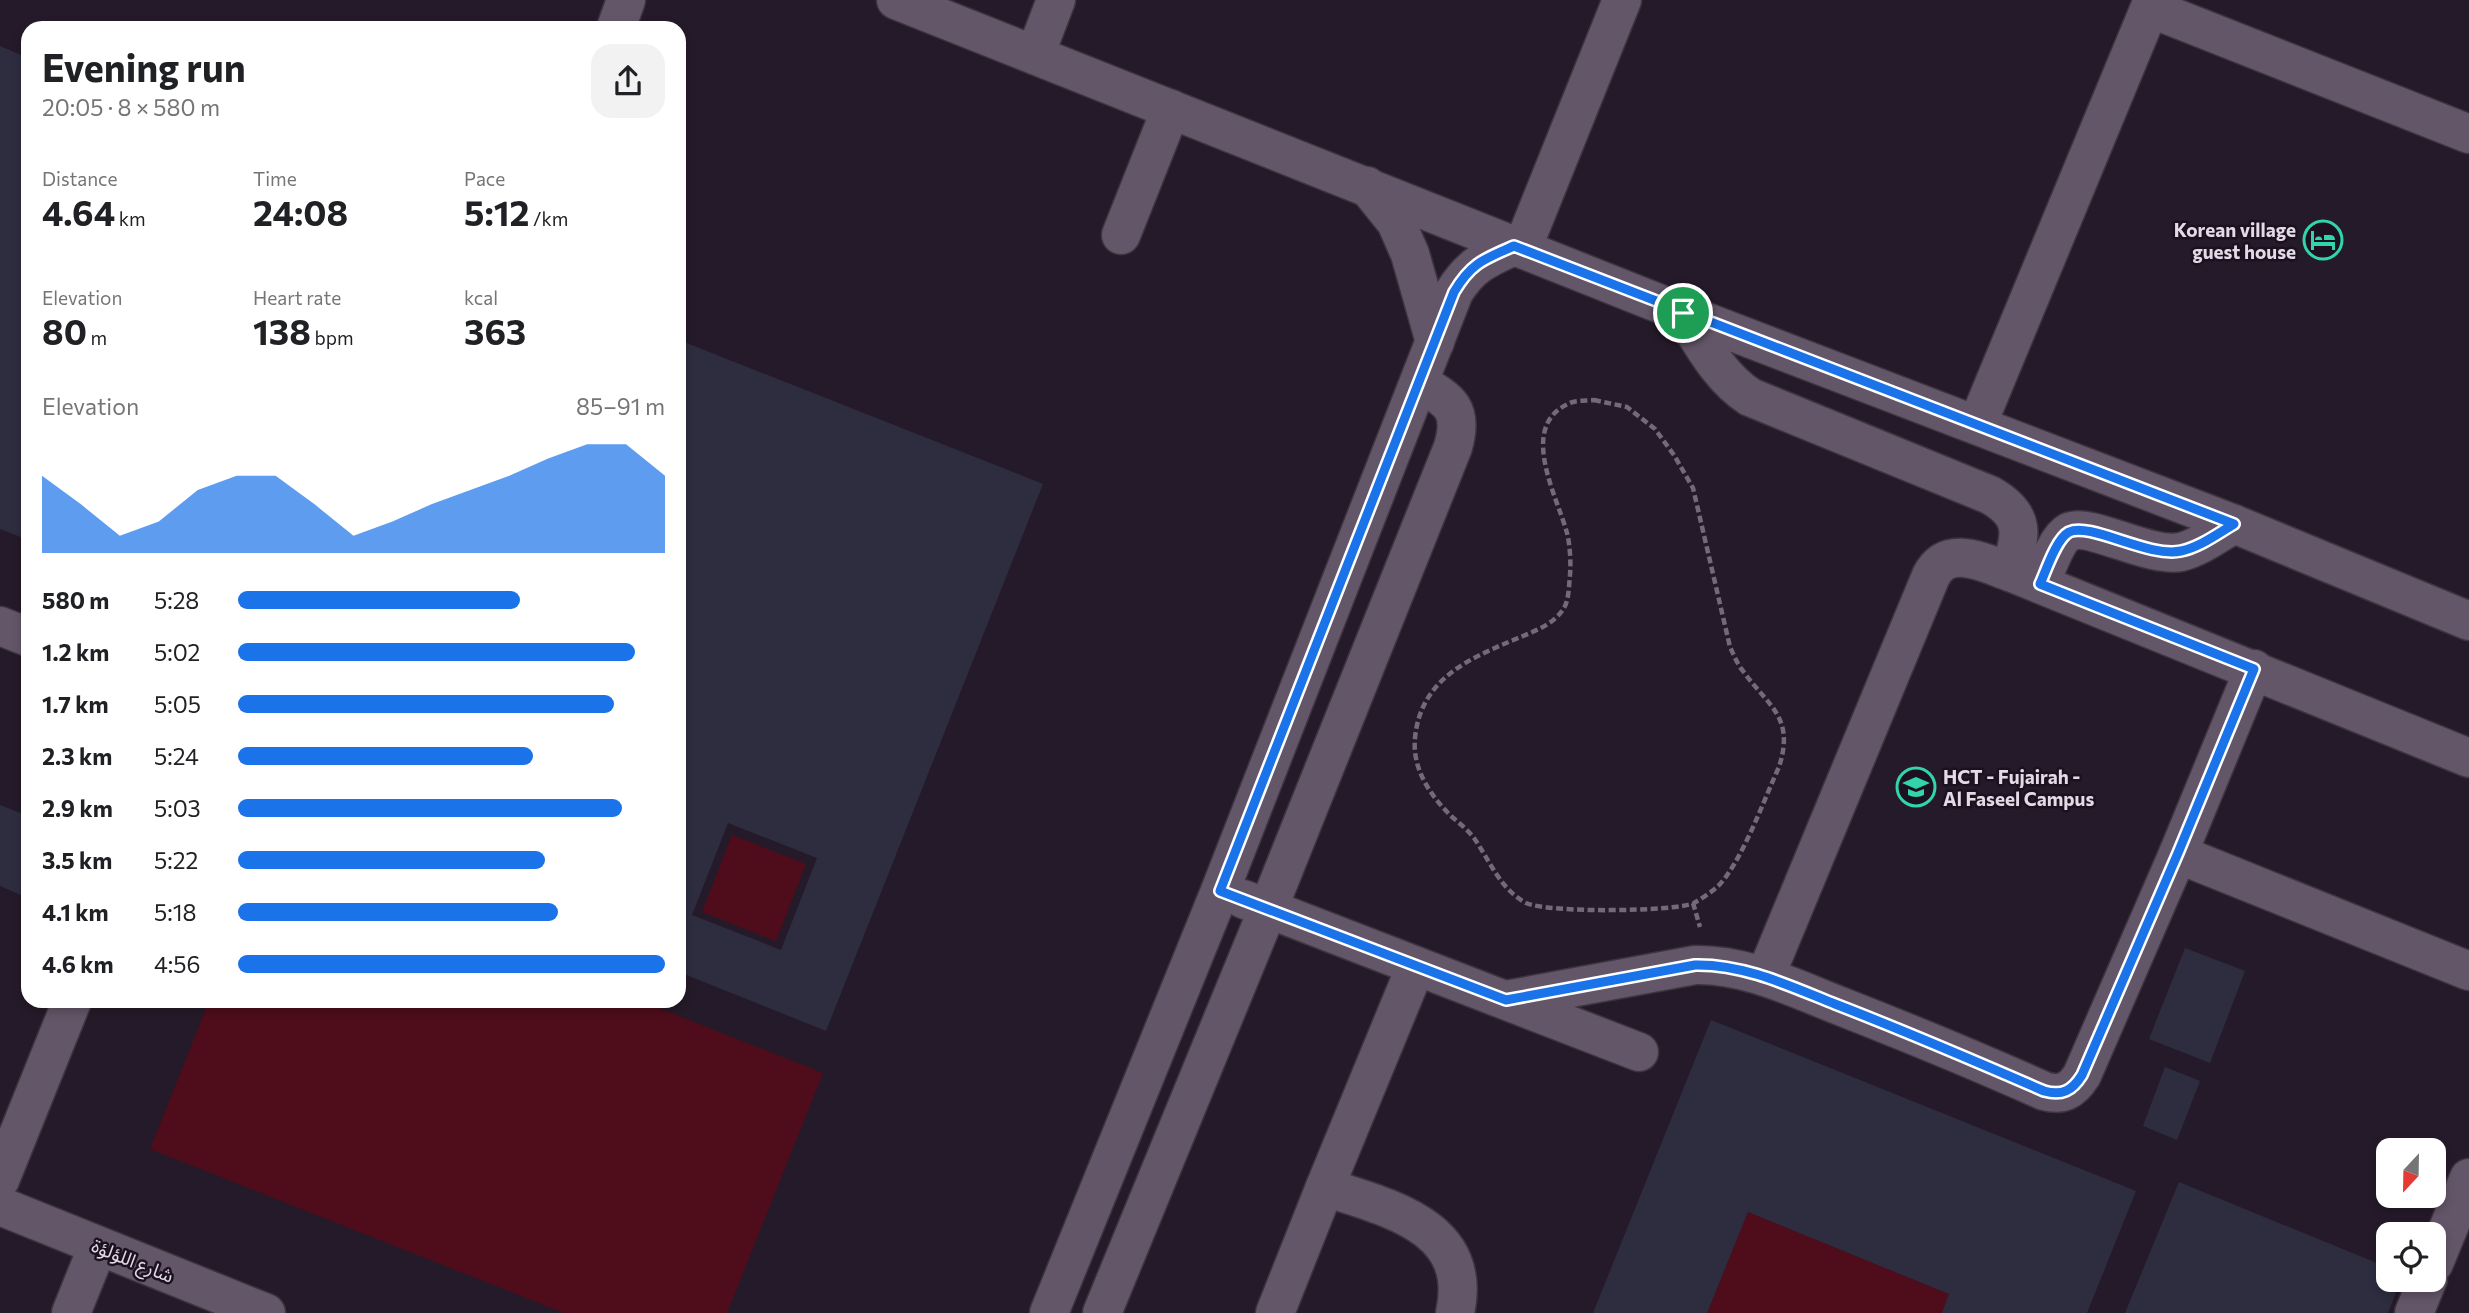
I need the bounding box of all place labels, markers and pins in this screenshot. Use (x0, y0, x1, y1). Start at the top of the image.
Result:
place label: Korean village guest house (2174, 218, 2296, 263)
hotel icon: Korean village guest house (2302, 219, 2344, 261)
pin (1653, 283, 1713, 343)
place label: HCT - Fujairah - Al Faseel Campus (1943, 765, 2094, 810)
school or university icon: HCT - Fujairah - Al Faseel Campus (1895, 766, 1937, 808)

